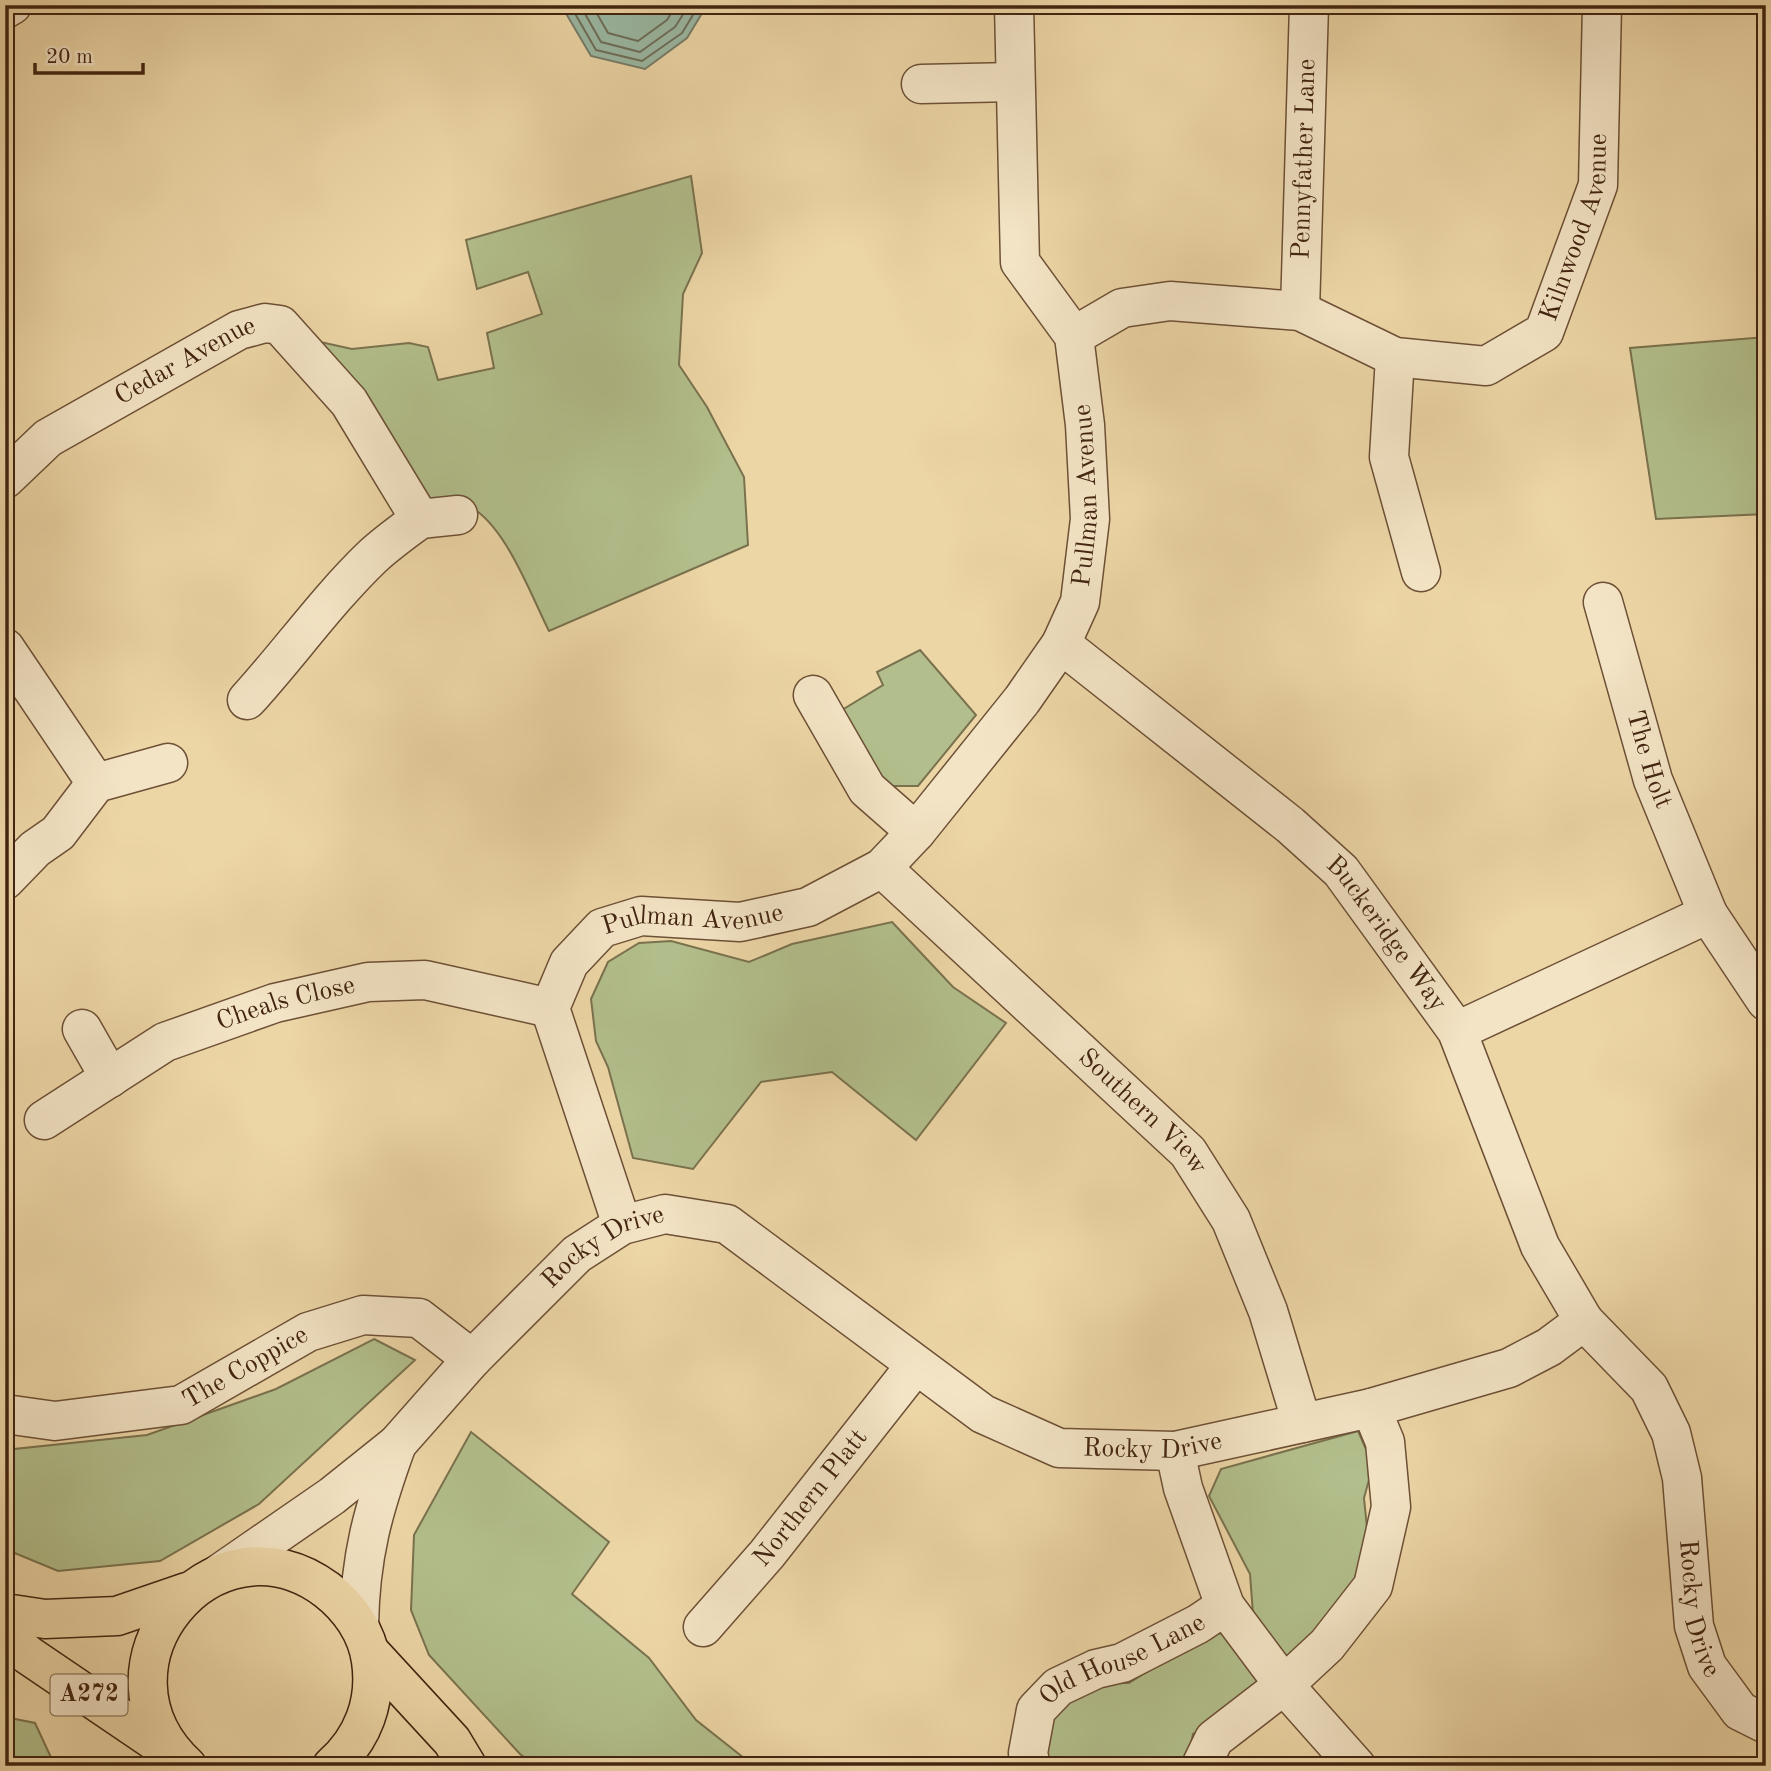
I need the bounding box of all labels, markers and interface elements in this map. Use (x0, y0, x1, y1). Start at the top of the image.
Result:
scale bar (35, 32, 144, 76)
text: 20 m (46, 47, 93, 68)
street label: Pennyfather Lane (1289, 58, 1320, 260)
street label: Kilnwood Avenue (1536, 133, 1612, 325)
street label: Cedar Avenue (111, 313, 258, 410)
street label: Pullman Avenue (1069, 403, 1103, 588)
street label: The Holt (1621, 707, 1676, 813)
street label: Buckeridge Way (1321, 851, 1451, 1016)
street label: Pullman Avenue (599, 900, 786, 940)
street label: Cheals Close (213, 972, 358, 1036)
street label: Southern View (1073, 1044, 1212, 1179)
street label: Rocky Drive (537, 1202, 667, 1294)
street label: The Coppice (179, 1322, 313, 1414)
street label: Northern Platt (749, 1425, 873, 1572)
street label: Rocky Drive (1082, 1428, 1224, 1464)
street label: Rocky Drive (1674, 1539, 1724, 1683)
street label: Old House Lane (1035, 1610, 1210, 1710)
road number: A272 (50, 1674, 128, 1716)

